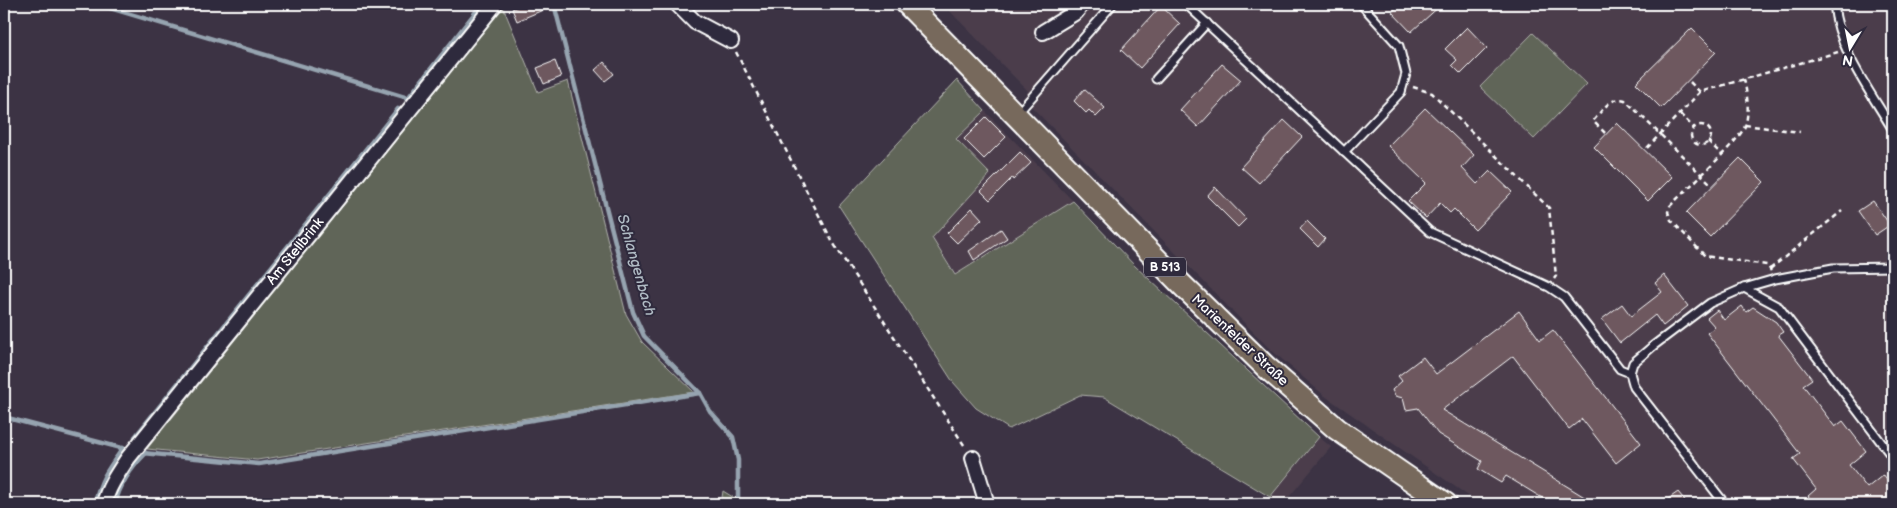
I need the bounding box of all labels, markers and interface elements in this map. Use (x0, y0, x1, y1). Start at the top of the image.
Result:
north arrow (1824, 22, 1874, 72)
text: N (1841, 51, 1854, 70)
water label: Schlangenbach (612, 212, 660, 318)
street label: Am Stellbrink (263, 214, 327, 288)
road number: B 513 (1144, 258, 1186, 276)
street label: Marienfelder Straße (1188, 291, 1292, 389)

